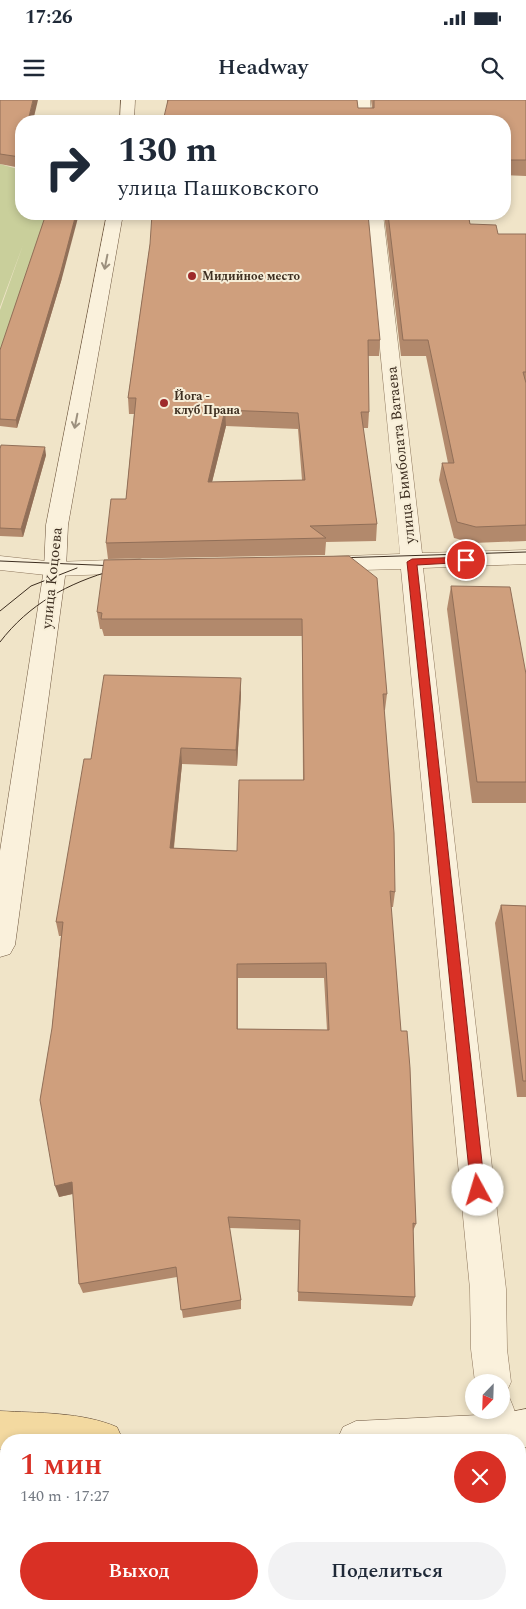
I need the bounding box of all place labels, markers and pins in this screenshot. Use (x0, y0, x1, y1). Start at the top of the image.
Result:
place label: Мидийное место (202, 267, 301, 286)
marker: Мидийное место (186, 270, 198, 282)
place label: Йога - клуб Прана (174, 387, 241, 420)
marker: Йога - клуб Прана (158, 397, 170, 409)
pin (445, 539, 487, 581)

